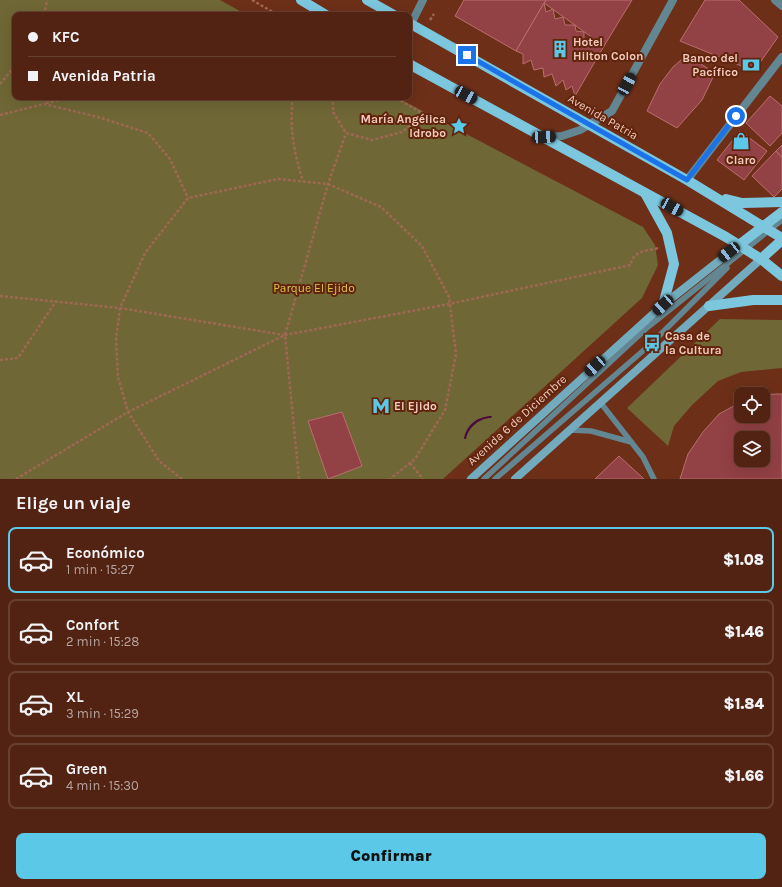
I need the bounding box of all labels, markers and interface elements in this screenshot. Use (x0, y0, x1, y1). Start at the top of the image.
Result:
text: KFC (52, 28, 80, 46)
place label: Hotel Hilton Colon (573, 35, 643, 63)
building icon: Hotel Hilton Colon (550, 39, 570, 59)
route end (458, 46, 476, 64)
place label: Banco del Pacífico (682, 51, 738, 79)
bank icon: Banco del Pacífico (741, 55, 761, 75)
text: Avenida Patria (52, 67, 156, 85)
car (616, 71, 638, 97)
car (453, 84, 479, 106)
street label: Avenida Patria (566, 91, 640, 143)
route start (727, 107, 745, 125)
place label: María Angélica Idrobo (360, 112, 446, 140)
place icon: María Angélica Idrobo (449, 116, 469, 136)
car (532, 130, 556, 144)
shop icon: Claro (731, 131, 751, 151)
place label: Claro (726, 153, 756, 167)
car (659, 196, 685, 218)
car (716, 240, 742, 264)
park label: Parque El Ejido (273, 281, 355, 295)
car (650, 293, 676, 317)
place label: Casa de la Cultura (665, 329, 721, 357)
bus stop icon: Casa de la Cultura (642, 333, 662, 353)
car (582, 354, 608, 378)
street label: Avenida 6 de Diciembre (465, 372, 569, 468)
map controls (734, 387, 770, 467)
button: locate (734, 387, 770, 423)
metro station icon: El Ejido (371, 396, 391, 416)
place label: El Ejido (394, 399, 437, 413)
button: layers (734, 431, 770, 467)
text: Elige un viaje (16, 492, 131, 514)
icon: car (18, 542, 54, 578)
text: Económico (66, 544, 145, 562)
text: $1.08 (723, 551, 764, 569)
text: 1 min · 15:27 (66, 562, 134, 577)
icon: car (18, 614, 54, 650)
text: Confort (66, 616, 119, 634)
text: $1.46 (724, 623, 764, 641)
text: 2 min · 15:28 (66, 634, 139, 649)
icon: car (18, 686, 54, 722)
text: XL (66, 688, 84, 706)
text: $1.84 (723, 695, 764, 713)
text: 3 min · 15:29 (66, 706, 139, 721)
icon: car (18, 758, 54, 794)
text: Green (66, 760, 107, 778)
text: $1.66 (724, 767, 764, 785)
text: 4 min · 15:30 (66, 778, 139, 793)
button: Confirmar (16, 833, 766, 879)

